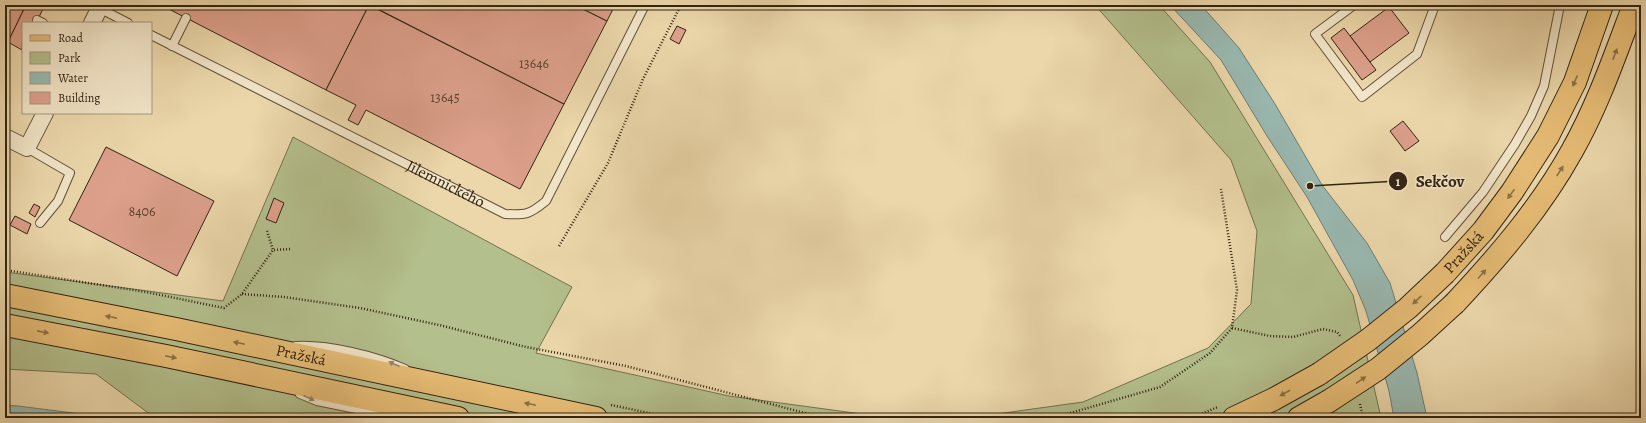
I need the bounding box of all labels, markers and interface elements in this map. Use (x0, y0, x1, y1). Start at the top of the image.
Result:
legend (22, 22, 152, 114)
text: Road (58, 30, 84, 46)
one-way arrow (1613, 47, 1619, 59)
text: Park (58, 50, 81, 66)
house number: 13646 (519, 54, 549, 73)
text: Water (57, 70, 88, 86)
one-way arrow (1571, 76, 1577, 88)
house number: 13645 (430, 88, 460, 107)
text: Building (58, 90, 100, 106)
street label: Jilemnického (402, 155, 489, 213)
one-way arrow (1556, 165, 1563, 177)
callout: Sekčov (1388, 167, 1472, 196)
text: Sekčov (1416, 170, 1465, 193)
text: 1 (1396, 174, 1401, 190)
one-way arrow (1507, 189, 1515, 199)
house number: 8406 (128, 202, 156, 221)
street label: Pražská (1439, 226, 1489, 279)
one-way arrow (1477, 269, 1486, 280)
one-way arrow (1412, 295, 1422, 304)
one-way arrow (105, 313, 118, 319)
one-way arrow (37, 330, 49, 336)
one-way arrow (233, 339, 245, 345)
street label: Pražská (274, 339, 329, 372)
one-way arrow (165, 355, 177, 361)
one-way arrow (387, 360, 399, 366)
one-way arrow (1356, 376, 1367, 383)
one-way arrow (1279, 389, 1291, 396)
one-way arrow (304, 395, 316, 401)
one-way arrow (524, 401, 537, 407)

